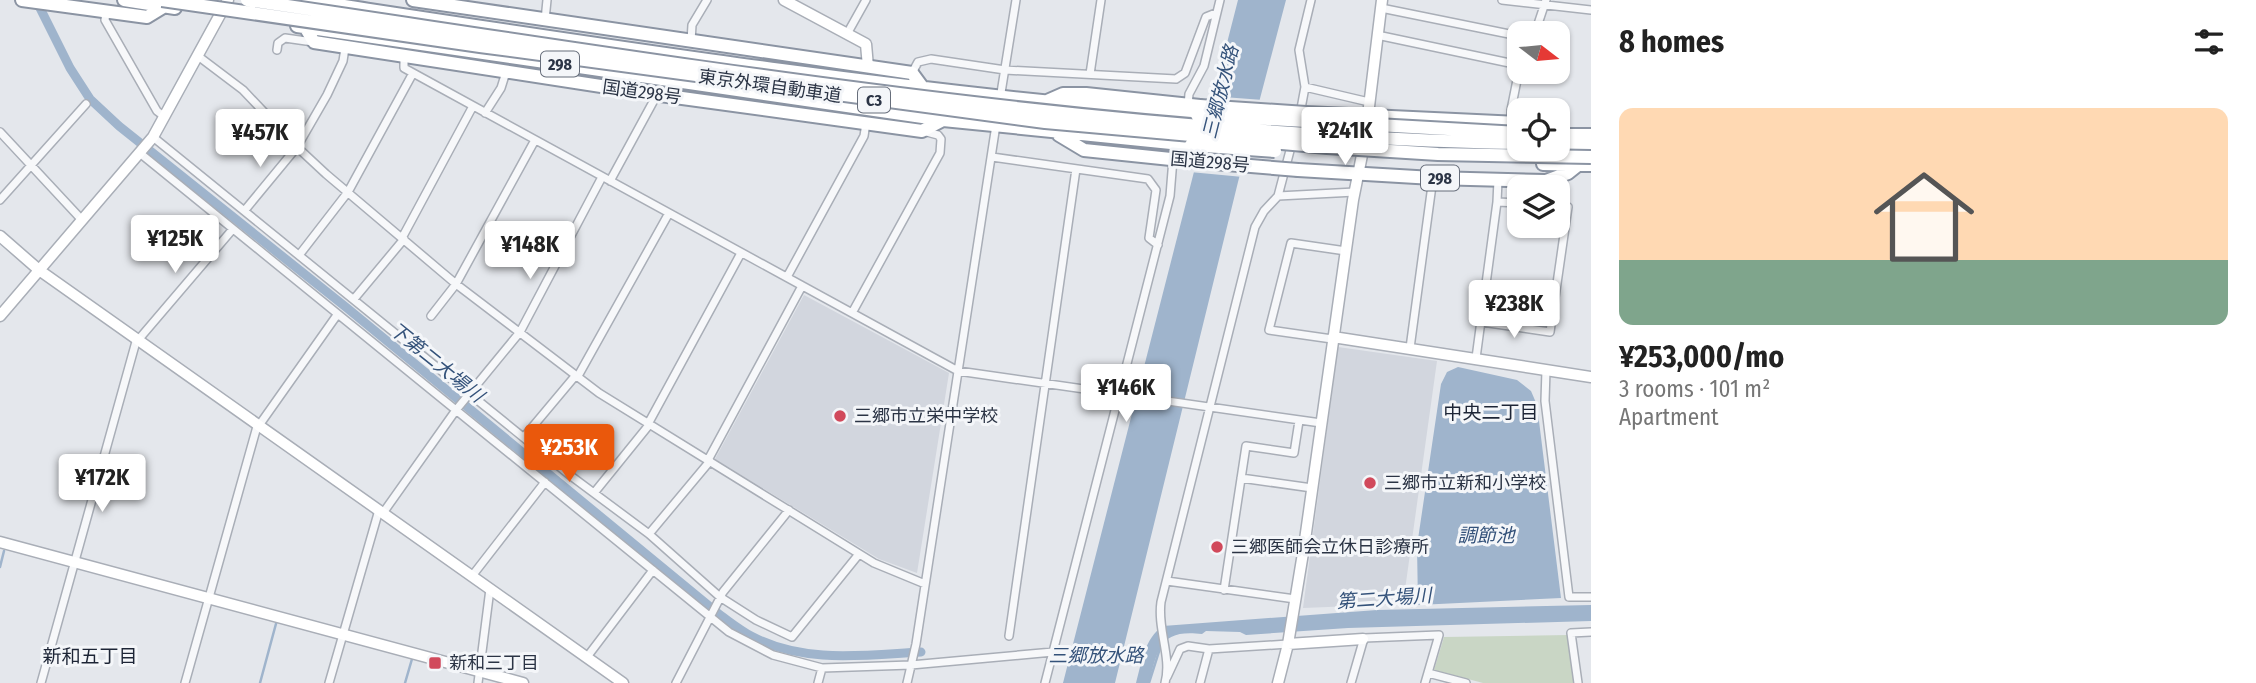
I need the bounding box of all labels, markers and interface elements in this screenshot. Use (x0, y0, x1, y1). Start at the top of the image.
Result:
north arrow (1507, 21, 1570, 84)
map controls (1507, 21, 1570, 238)
icon: filters (2190, 23, 2228, 61)
text: 8 homes (1619, 24, 1724, 60)
water label: 三郷放水路 (1198, 41, 1244, 141)
road number: 298 (541, 52, 579, 76)
street label: 東京外環自動車道 (697, 65, 843, 107)
street label: 国道298号 (601, 76, 683, 108)
road number: C3 (858, 88, 890, 113)
button: locate (1507, 98, 1570, 161)
pin: ¥241K (1296, 108, 1394, 167)
pin: ¥457K (211, 110, 309, 169)
text: ¥241K (1317, 116, 1373, 144)
text: ¥457K (232, 118, 288, 146)
street label: 国道298号 (1169, 148, 1251, 176)
icon: home (1861, 154, 1987, 280)
road number: 298 (1421, 166, 1459, 190)
button: layers (1507, 175, 1570, 238)
pin: ¥125K (126, 216, 224, 275)
pin: ¥148K (481, 222, 579, 281)
text: ¥125K (147, 224, 203, 252)
text: ¥148K (501, 230, 559, 258)
pin: ¥238K (1465, 280, 1563, 340)
text: ¥238K (1485, 289, 1543, 317)
water label: 下第二大場川 (385, 318, 490, 408)
text: ¥253,000/mo (1619, 339, 1784, 375)
pin: ¥146K (1077, 364, 1175, 424)
text: ¥146K (1097, 373, 1155, 401)
text: 3 rooms · 101 m² (1619, 375, 1770, 403)
district label: 中央二丁目 (1443, 401, 1539, 424)
text: Apartment (1619, 403, 1719, 431)
place label: 三郷市立栄中学校 (854, 405, 998, 427)
marker: 三郷市立栄中学校 (832, 408, 848, 424)
pin: ¥253K (520, 424, 618, 484)
text: ¥253K (540, 433, 598, 461)
pin: ¥172K (53, 454, 151, 514)
text: ¥172K (75, 463, 129, 491)
place label: 三郷市立新和小学校 (1384, 472, 1546, 494)
marker: 三郷市立新和小学校 (1362, 475, 1378, 491)
water label: 調節池 (1457, 524, 1516, 547)
place label: 三郷医師会立休日診療所 (1231, 536, 1429, 558)
marker: 三郷医師会立休日診療所 (1209, 539, 1225, 555)
water label: 第二大場川 (1336, 584, 1434, 613)
water label: 三郷放水路 (1048, 644, 1145, 667)
district label: 新和五丁目 (42, 645, 138, 668)
place label: 新和三丁目 (449, 652, 539, 674)
marker: 新和三丁目 (427, 655, 443, 671)

